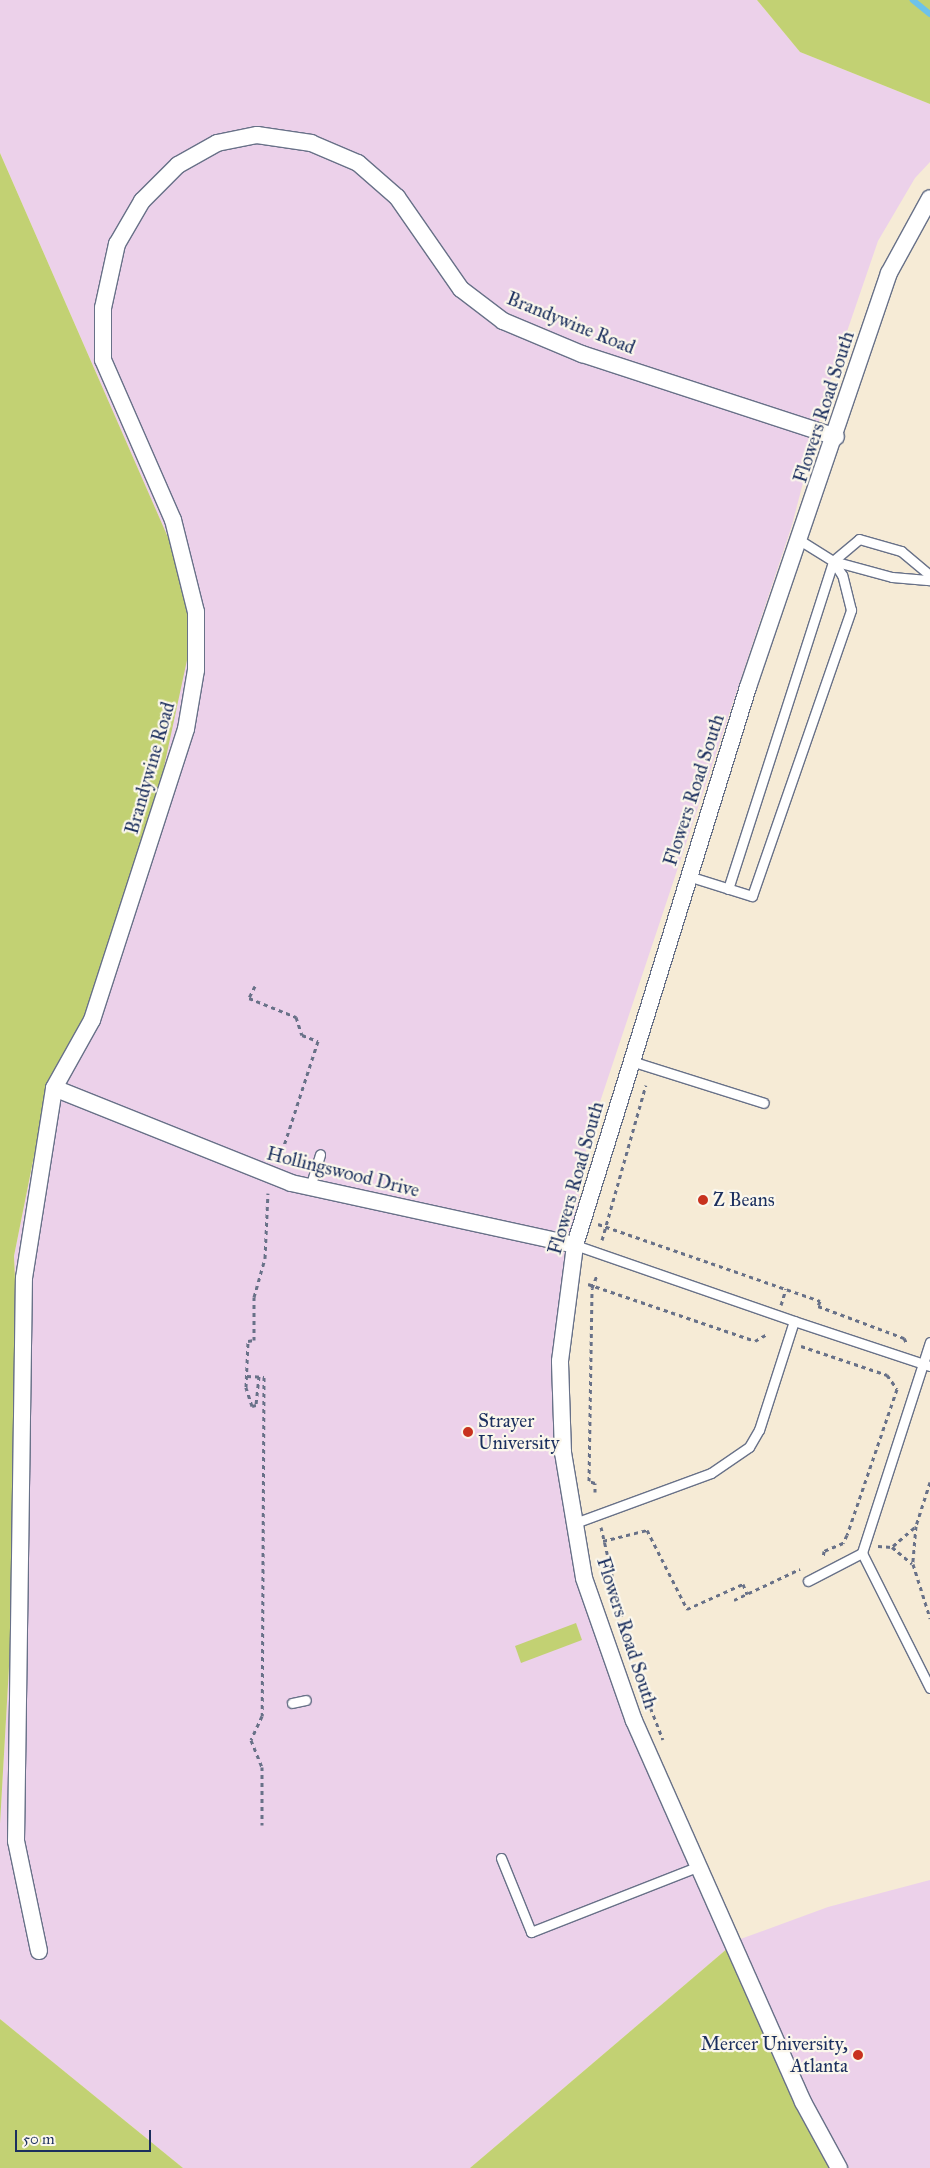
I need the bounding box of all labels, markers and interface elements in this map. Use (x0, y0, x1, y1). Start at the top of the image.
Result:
street label: Brandywine Road (503, 287, 639, 359)
street label: Flowers Road South (789, 328, 859, 486)
street label: Brandywine Road (120, 699, 180, 837)
street label: Flowers Road South (659, 711, 729, 869)
street label: Flowers Road South (543, 1099, 609, 1257)
street label: Hollingswood Drive (264, 1142, 422, 1202)
place label: Z Beans (713, 1189, 775, 1211)
marker: Z Beans (697, 1194, 709, 1206)
place label: Strayer University (478, 1410, 559, 1454)
marker: Strayer University (462, 1426, 474, 1438)
street label: Flowers Road South (592, 1554, 662, 1712)
place label: Mercer University, Atlanta (701, 2033, 848, 2077)
marker: Mercer University, Atlanta (852, 2049, 864, 2061)
scale bar (18, 2120, 154, 2152)
text: 50 m (23, 2130, 55, 2148)

